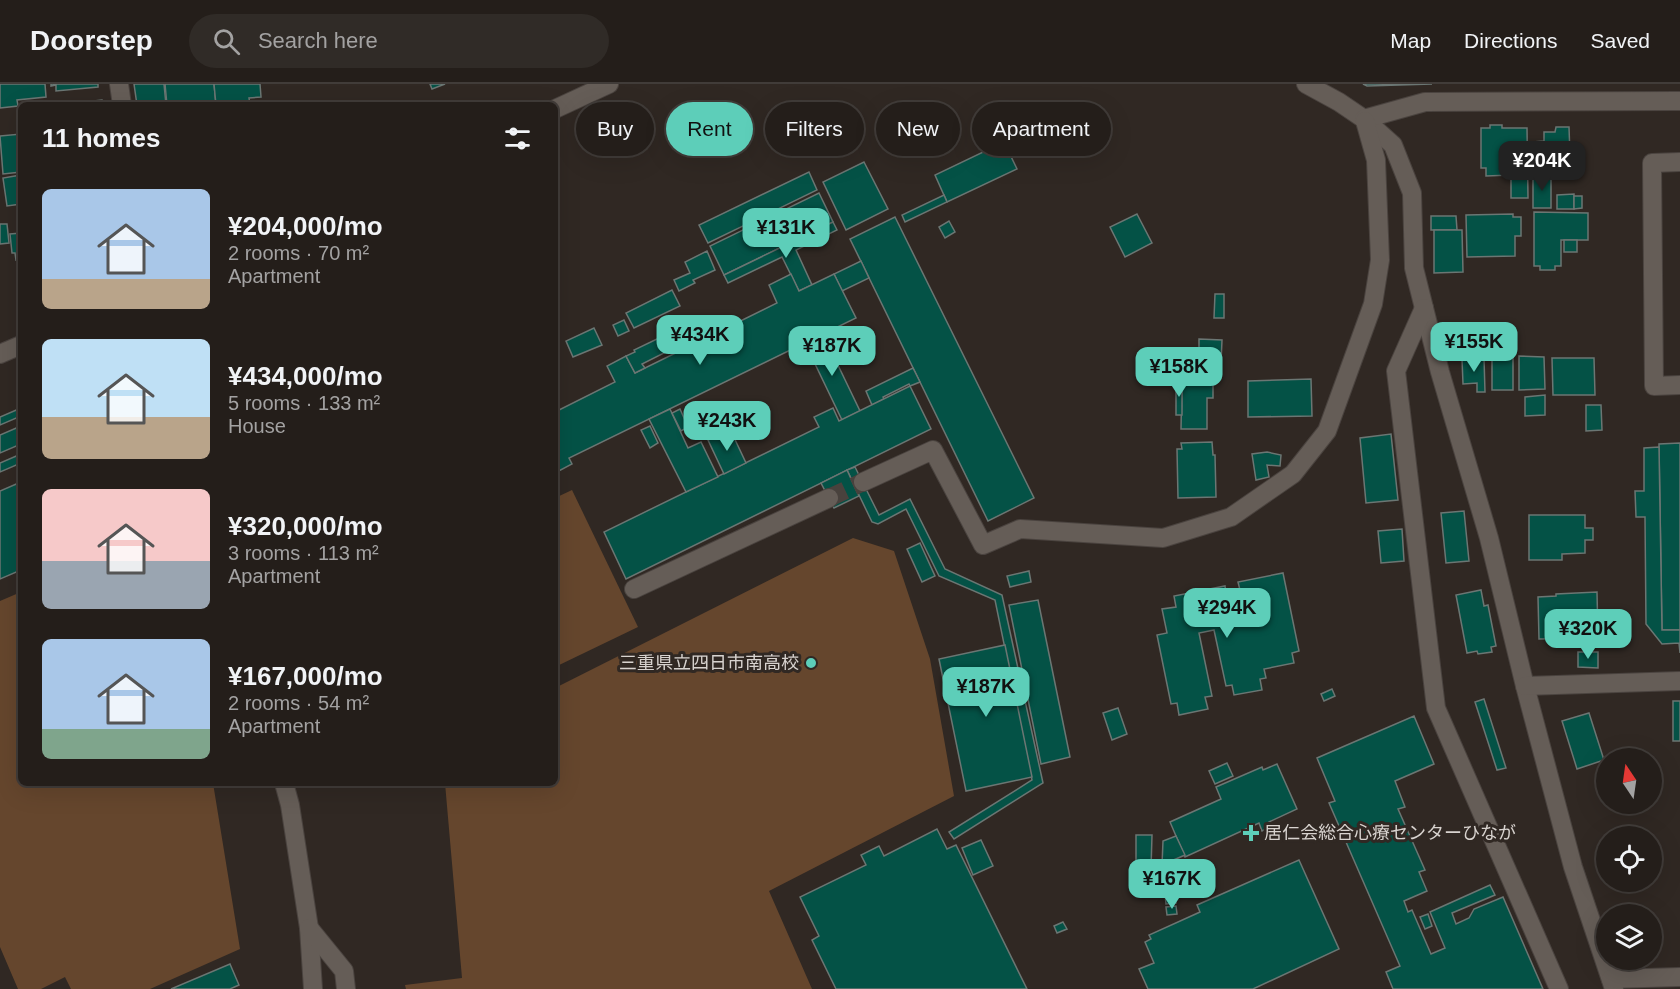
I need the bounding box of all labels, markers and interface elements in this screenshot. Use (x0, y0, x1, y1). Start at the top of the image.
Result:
search box (189, 14, 609, 68)
text: Doorstep (30, 25, 153, 56)
icon: search (210, 25, 243, 58)
text: Search here (258, 28, 378, 53)
text: Map (1390, 29, 1431, 52)
text: Directions (1464, 29, 1557, 52)
text: Saved (1590, 29, 1650, 52)
chip: Buy (576, 102, 654, 156)
chip: Rent (666, 102, 753, 156)
chip: Filters (765, 102, 864, 156)
chip: New (876, 102, 960, 156)
chip: Apartment (972, 102, 1111, 156)
icon: filters (501, 122, 534, 155)
text: 11 homes (42, 123, 161, 153)
pin: ¥204K (1500, 141, 1584, 192)
text: ¥204K (1513, 149, 1571, 171)
pin: ¥131K (744, 208, 828, 259)
text: ¥204,000/mo (228, 211, 383, 241)
icon: home (90, 213, 162, 285)
text: ¥131K (757, 216, 815, 238)
text: 2 rooms · 70 m² (228, 242, 369, 264)
text: Apartment (228, 265, 320, 287)
pin: ¥434K (658, 315, 742, 366)
pin: ¥155K (1432, 322, 1516, 373)
text: ¥434K (671, 323, 729, 345)
pin: ¥187K (790, 326, 874, 377)
text: ¥155K (1445, 330, 1503, 352)
text: ¥187K (803, 334, 861, 356)
pin: ¥158K (1137, 347, 1221, 398)
text: ¥158K (1150, 355, 1208, 377)
text: ¥434,000/mo (228, 361, 383, 391)
icon: home (90, 363, 162, 435)
text: 5 rooms · 133 m² (228, 392, 380, 414)
pin: ¥243K (685, 401, 769, 452)
text: ¥243K (698, 409, 756, 431)
text: House (228, 415, 286, 437)
text: ¥320,000/mo (228, 511, 383, 541)
icon: home (90, 513, 162, 585)
text: 3 rooms · 113 m² (228, 542, 379, 564)
text: Apartment (228, 565, 320, 587)
pin: ¥294K (1185, 588, 1269, 639)
text: ¥294K (1198, 596, 1256, 618)
pin: ¥320K (1546, 609, 1630, 660)
text: ¥320K (1559, 617, 1617, 639)
place label: 三重県立四日市南高校 (619, 653, 799, 673)
marker: 三重県立四日市南高校 (804, 656, 818, 670)
text: ¥167,000/mo (228, 661, 383, 691)
icon: home (90, 663, 162, 735)
pin: ¥187K (944, 667, 1028, 718)
text: ¥187K (957, 675, 1015, 697)
text: 2 rooms · 54 m² (228, 692, 369, 714)
text: Apartment (228, 715, 320, 737)
north arrow (1596, 748, 1662, 814)
map controls (1596, 748, 1662, 970)
place label: 居仁会総合心療センターひなが (1264, 823, 1516, 843)
marker: 居仁会総合心療センターひなが (1242, 824, 1260, 842)
button: locate (1596, 826, 1662, 892)
pin: ¥167K (1130, 859, 1214, 910)
text: ¥167K (1143, 867, 1201, 889)
button: layers (1596, 904, 1662, 970)

